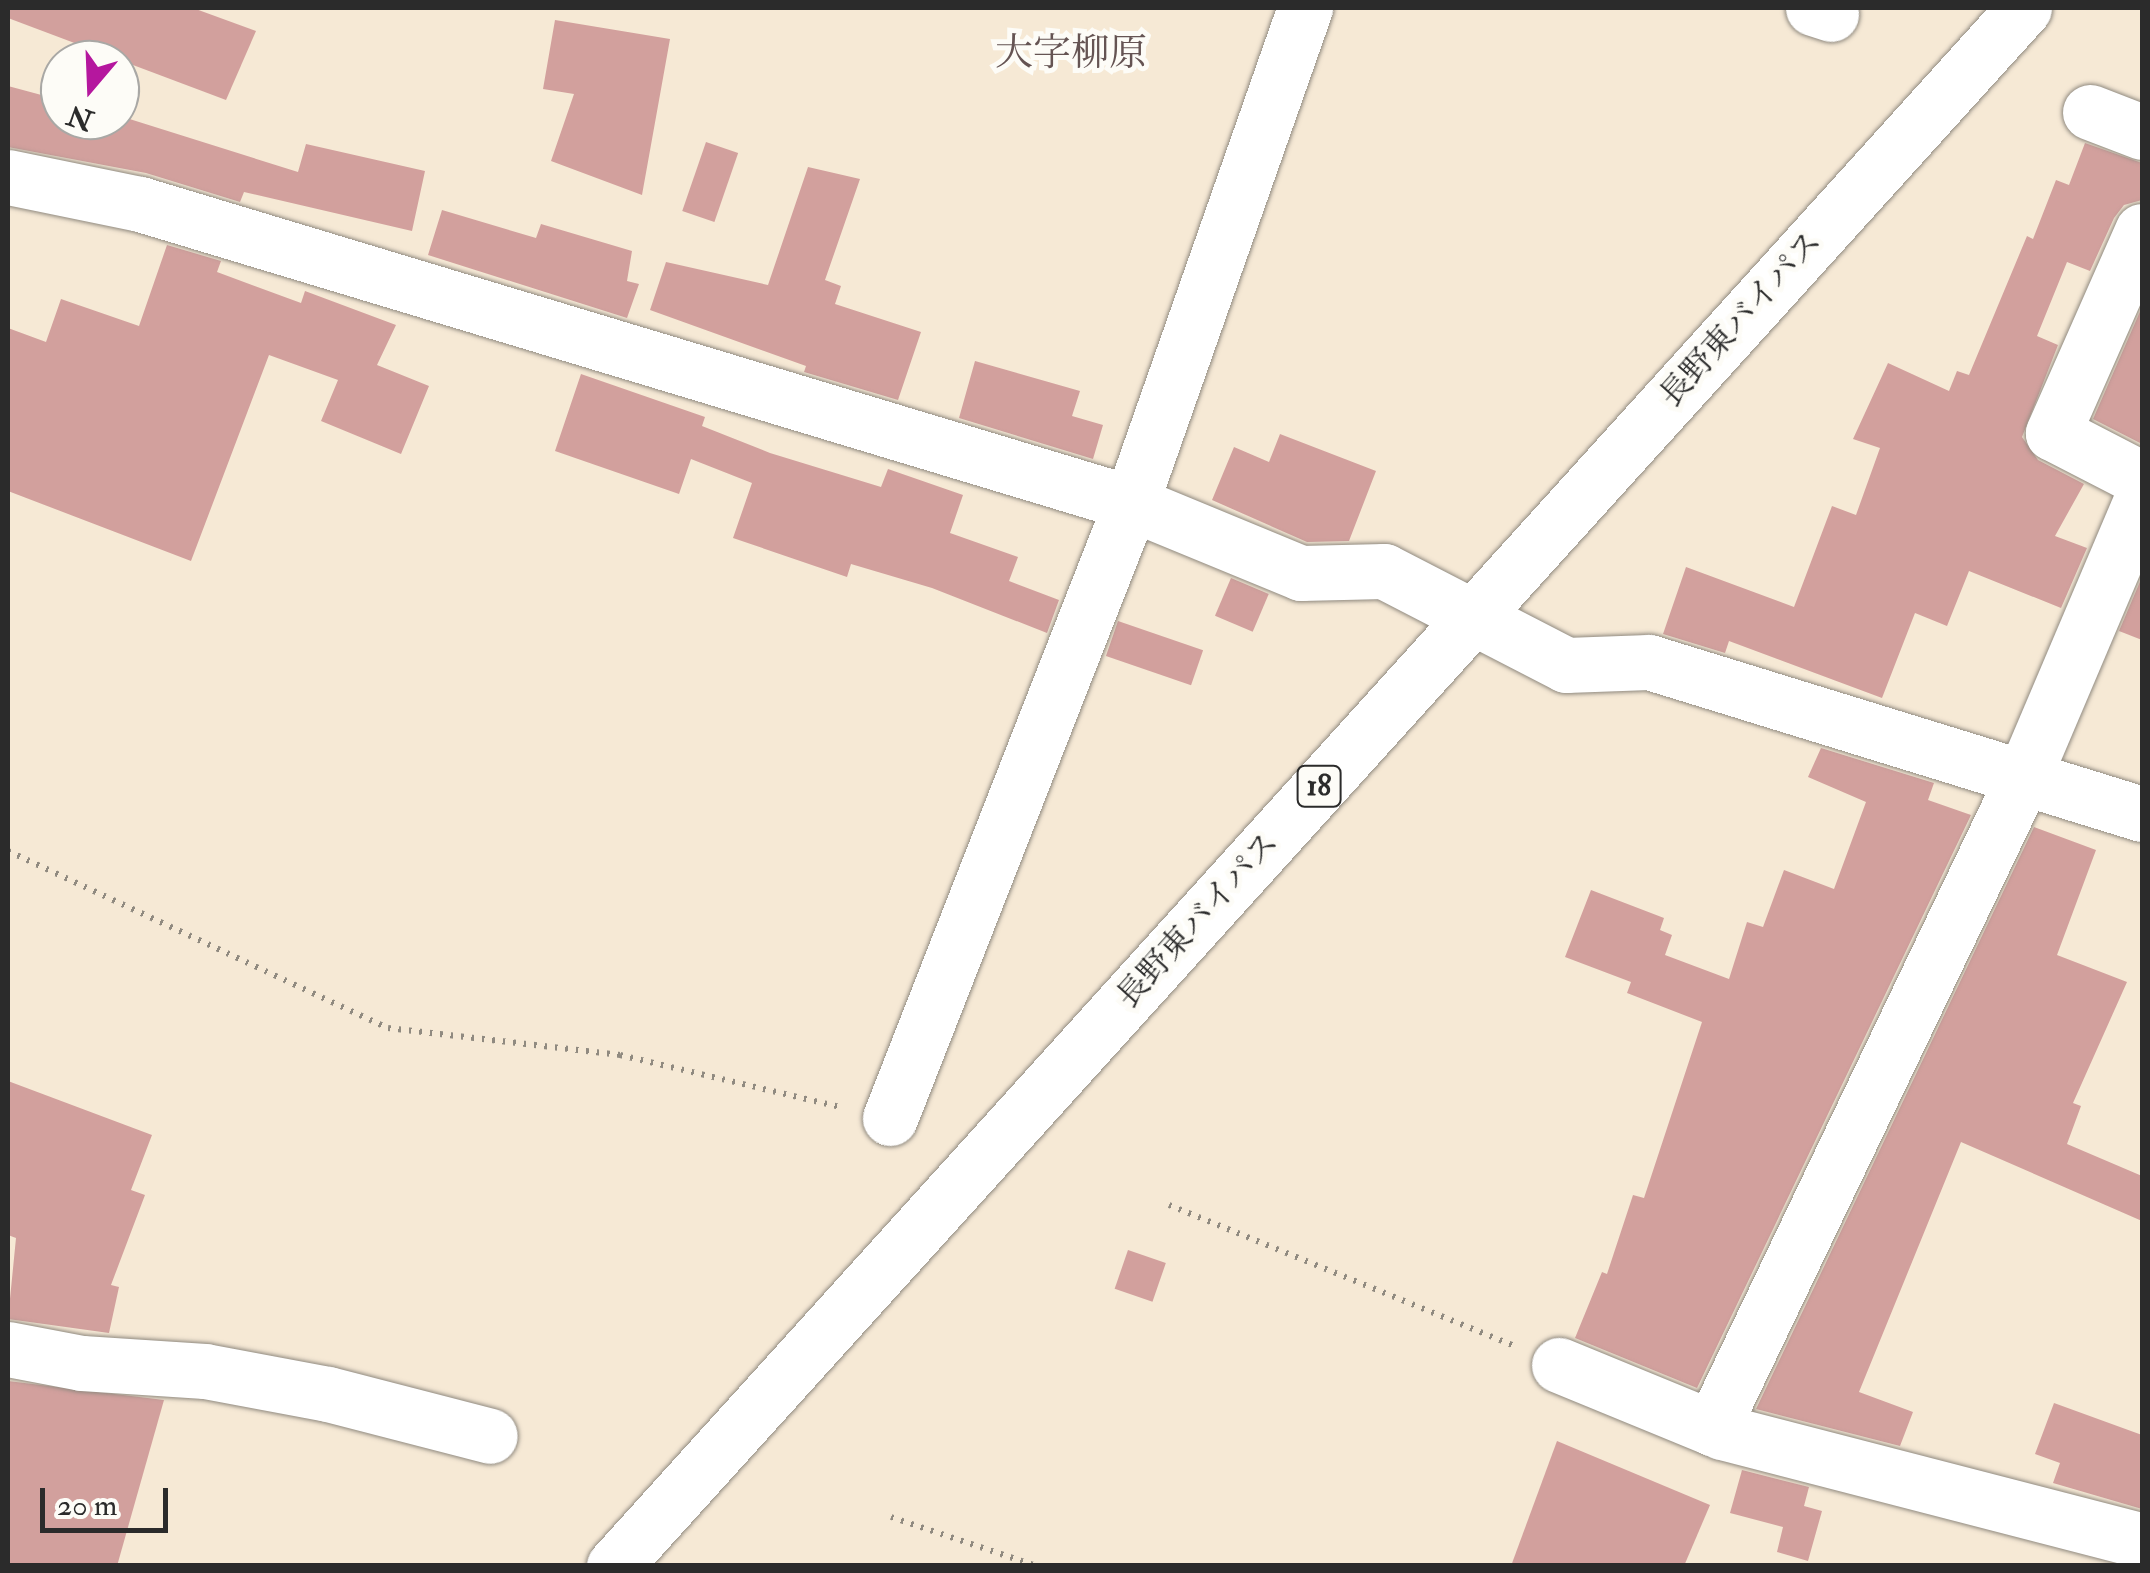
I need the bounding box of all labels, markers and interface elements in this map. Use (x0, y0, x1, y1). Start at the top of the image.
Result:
district label: 大字柳原 (995, 31, 1147, 77)
north arrow (40, 40, 140, 140)
text: N (63, 96, 98, 138)
street label: 長野東バイパス (1652, 223, 1830, 415)
road number: 18 (1296, 761, 1342, 811)
street label: 長野東バイパス (1109, 824, 1287, 1016)
scale bar (45, 1468, 172, 1530)
text: 20 m (57, 1487, 117, 1524)

